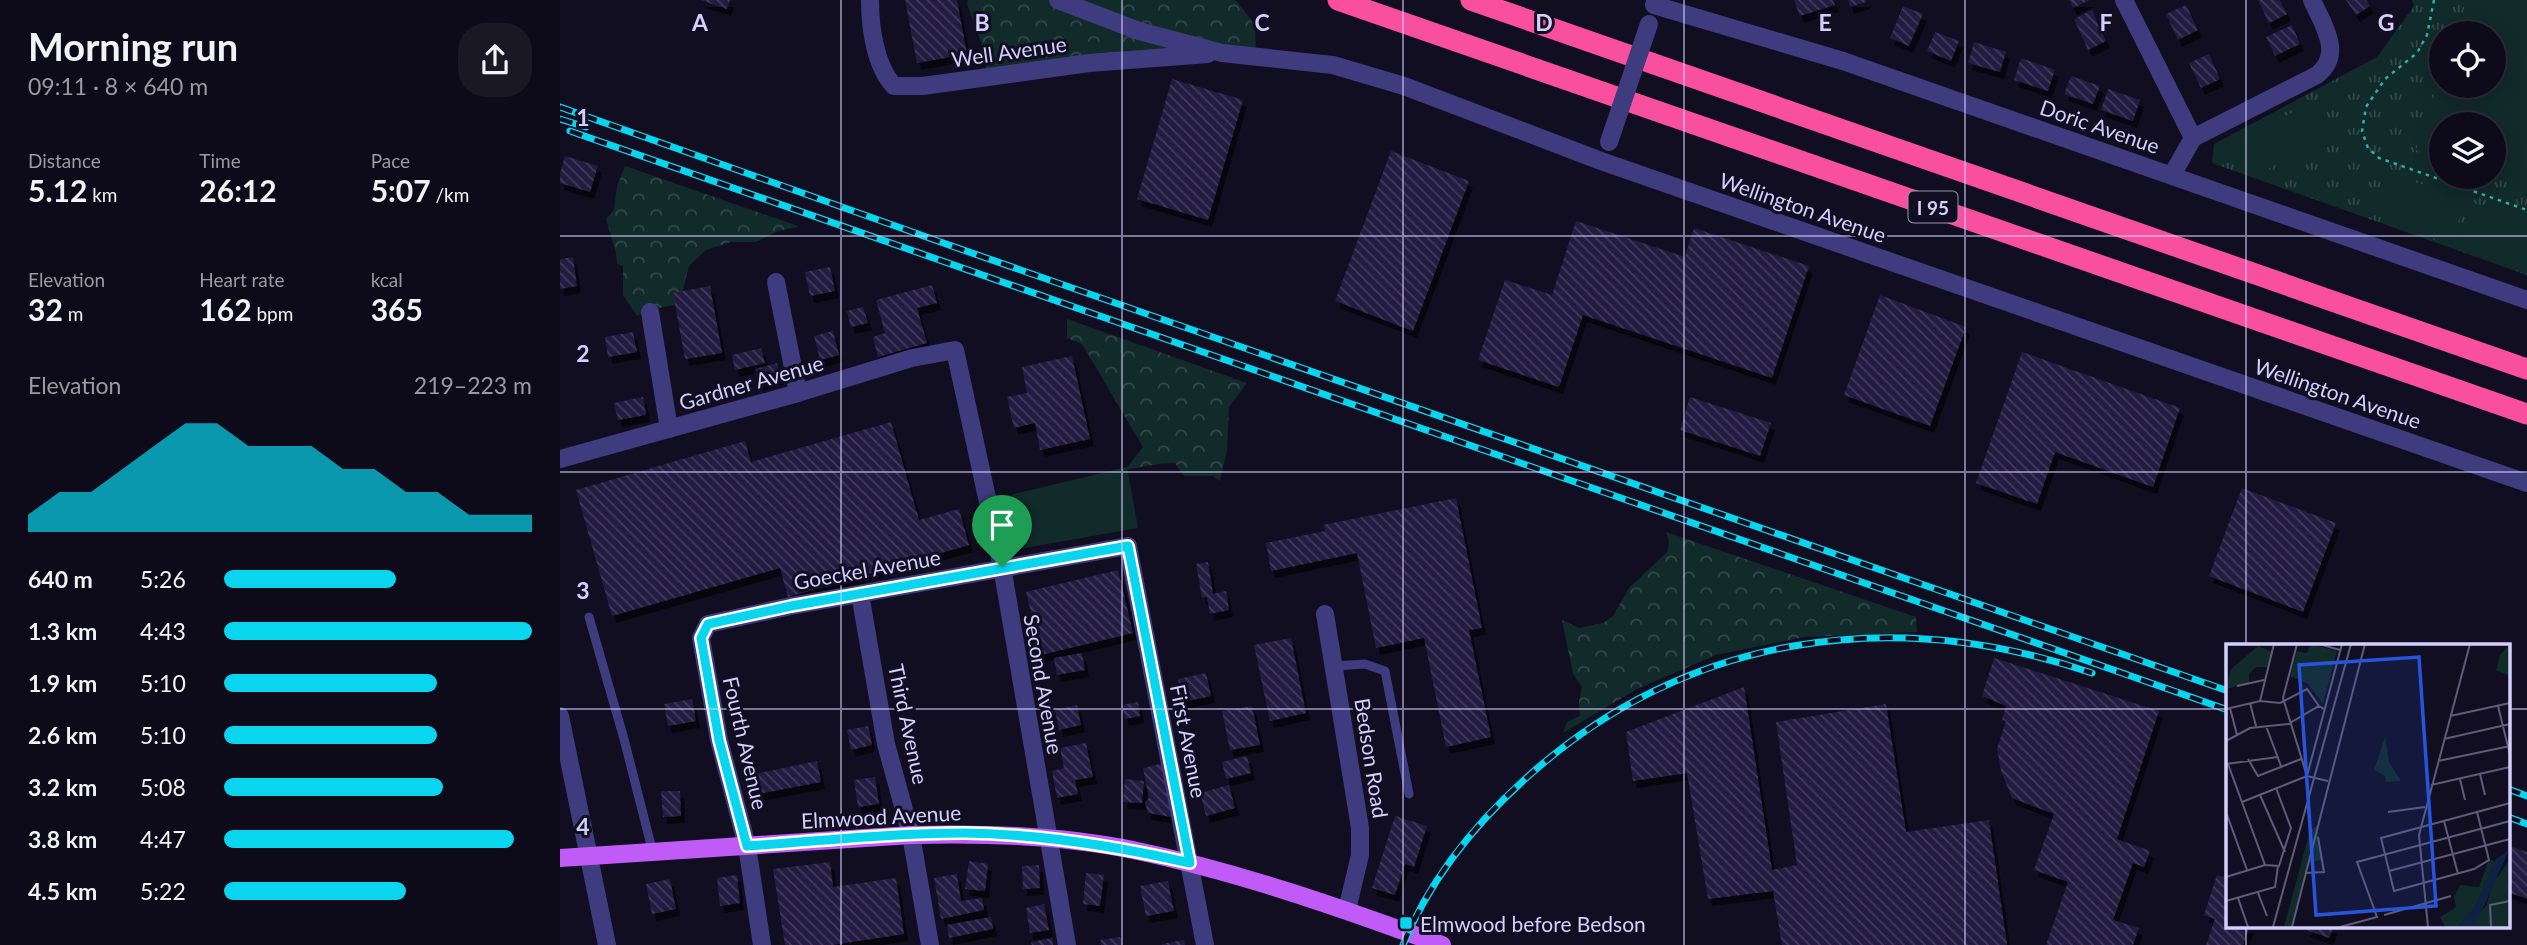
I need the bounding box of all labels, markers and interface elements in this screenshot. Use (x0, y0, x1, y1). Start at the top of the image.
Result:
text: A (691, 8, 709, 36)
text: B (974, 8, 990, 36)
text: C (1254, 8, 1270, 36)
text: D (1535, 8, 1553, 36)
text: E (1818, 8, 1832, 36)
text: F (2099, 8, 2113, 36)
text: G (2378, 8, 2394, 36)
map controls (2429, 21, 2506, 189)
button: locate (2429, 21, 2506, 98)
text: Morning run (28, 23, 238, 69)
button: share (458, 23, 532, 97)
street label: Well Avenue (950, 31, 1068, 71)
text: 09:11 · 8 × 640 m (28, 72, 208, 100)
street label: Doric Avenue (2037, 94, 2163, 158)
text: 1 (576, 103, 590, 131)
button: layers (2429, 112, 2506, 189)
text: Distance (28, 149, 101, 172)
text: Time (199, 149, 241, 172)
text: Pace (371, 149, 410, 172)
street label: Wellington Avenue (1716, 167, 1890, 247)
text: 5.12 (28, 172, 87, 208)
text: 26:12 (199, 172, 277, 208)
text: 5:07 (371, 172, 431, 208)
text: km (87, 183, 117, 206)
text: /km (431, 183, 469, 206)
road number: I 95 (1908, 192, 1958, 223)
text: Elevation (28, 268, 105, 291)
text: Heart rate (199, 268, 285, 291)
text: kcal (371, 268, 403, 291)
text: 32 (28, 291, 63, 327)
text: 162 (199, 291, 252, 327)
text: 365 (371, 291, 423, 327)
text: m (63, 302, 83, 325)
text: bpm (252, 302, 293, 325)
text: 2 (576, 339, 590, 367)
street label: Gardner Avenue (676, 349, 826, 415)
street label: Wellington Avenue (2251, 353, 2425, 433)
text: Elevation (28, 371, 121, 399)
text: 219–223 m (414, 371, 532, 399)
pin (972, 495, 1032, 567)
icon: arrive (983, 506, 1021, 544)
street label: Goeckel Avenue (792, 544, 942, 594)
text: 640 m (28, 565, 93, 593)
text: 5:26 (140, 565, 186, 593)
text: 3 (576, 576, 590, 604)
street label: Second Avenue (1019, 612, 1069, 756)
text: 1.3 km (28, 617, 97, 645)
text: 4:43 (140, 617, 186, 645)
inset map (2226, 644, 2510, 928)
street label: Third Avenue (884, 662, 934, 786)
text: 1.9 km (28, 669, 97, 697)
text: 5:10 (140, 669, 186, 697)
street label: Fourth Avenue (719, 674, 773, 812)
street label: First Avenue (1166, 682, 1212, 800)
street label: Bedson Road (1350, 696, 1394, 820)
text: 2.6 km (28, 721, 97, 749)
text: 5:10 (140, 721, 186, 749)
text: 3.2 km (28, 773, 97, 801)
text: 5:08 (140, 773, 186, 801)
street label: Elmwood Avenue (800, 799, 962, 833)
text: 4 (576, 812, 590, 840)
text: 3.8 km (28, 825, 97, 853)
text: 4:47 (140, 825, 186, 853)
text: 4.5 km (28, 877, 97, 905)
text: 5:22 (140, 877, 186, 905)
place label: Elmwood before Bedson (1420, 911, 1646, 936)
marker: Elmwood before Bedson (1398, 915, 1414, 931)

